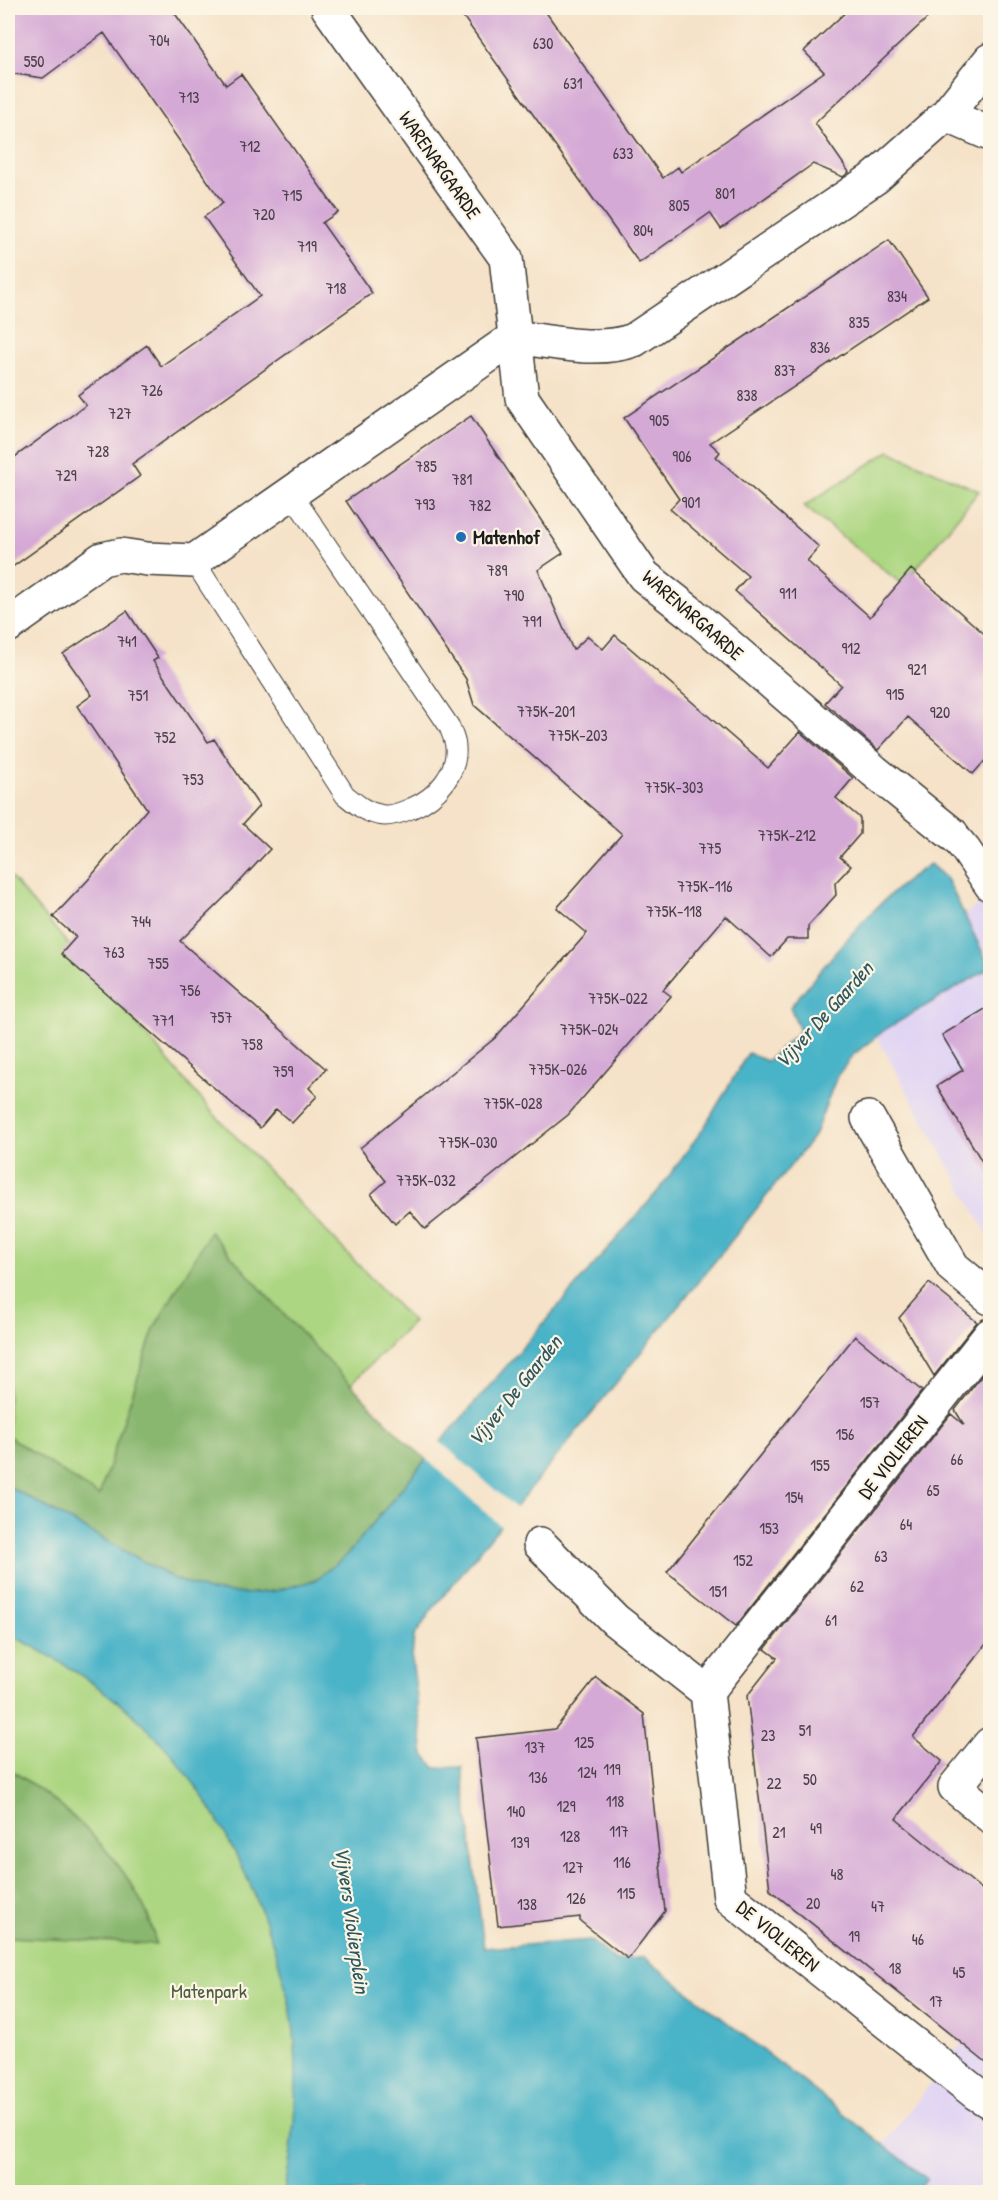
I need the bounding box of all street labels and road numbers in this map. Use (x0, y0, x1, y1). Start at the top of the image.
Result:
street label: WARENARGAARDE (393, 105, 488, 224)
street label: WARENARGAARDE (637, 563, 750, 666)
street label: DE VIOLIEREN (851, 1409, 934, 1504)
street label: DE VIOLIEREN (731, 1894, 825, 1977)

